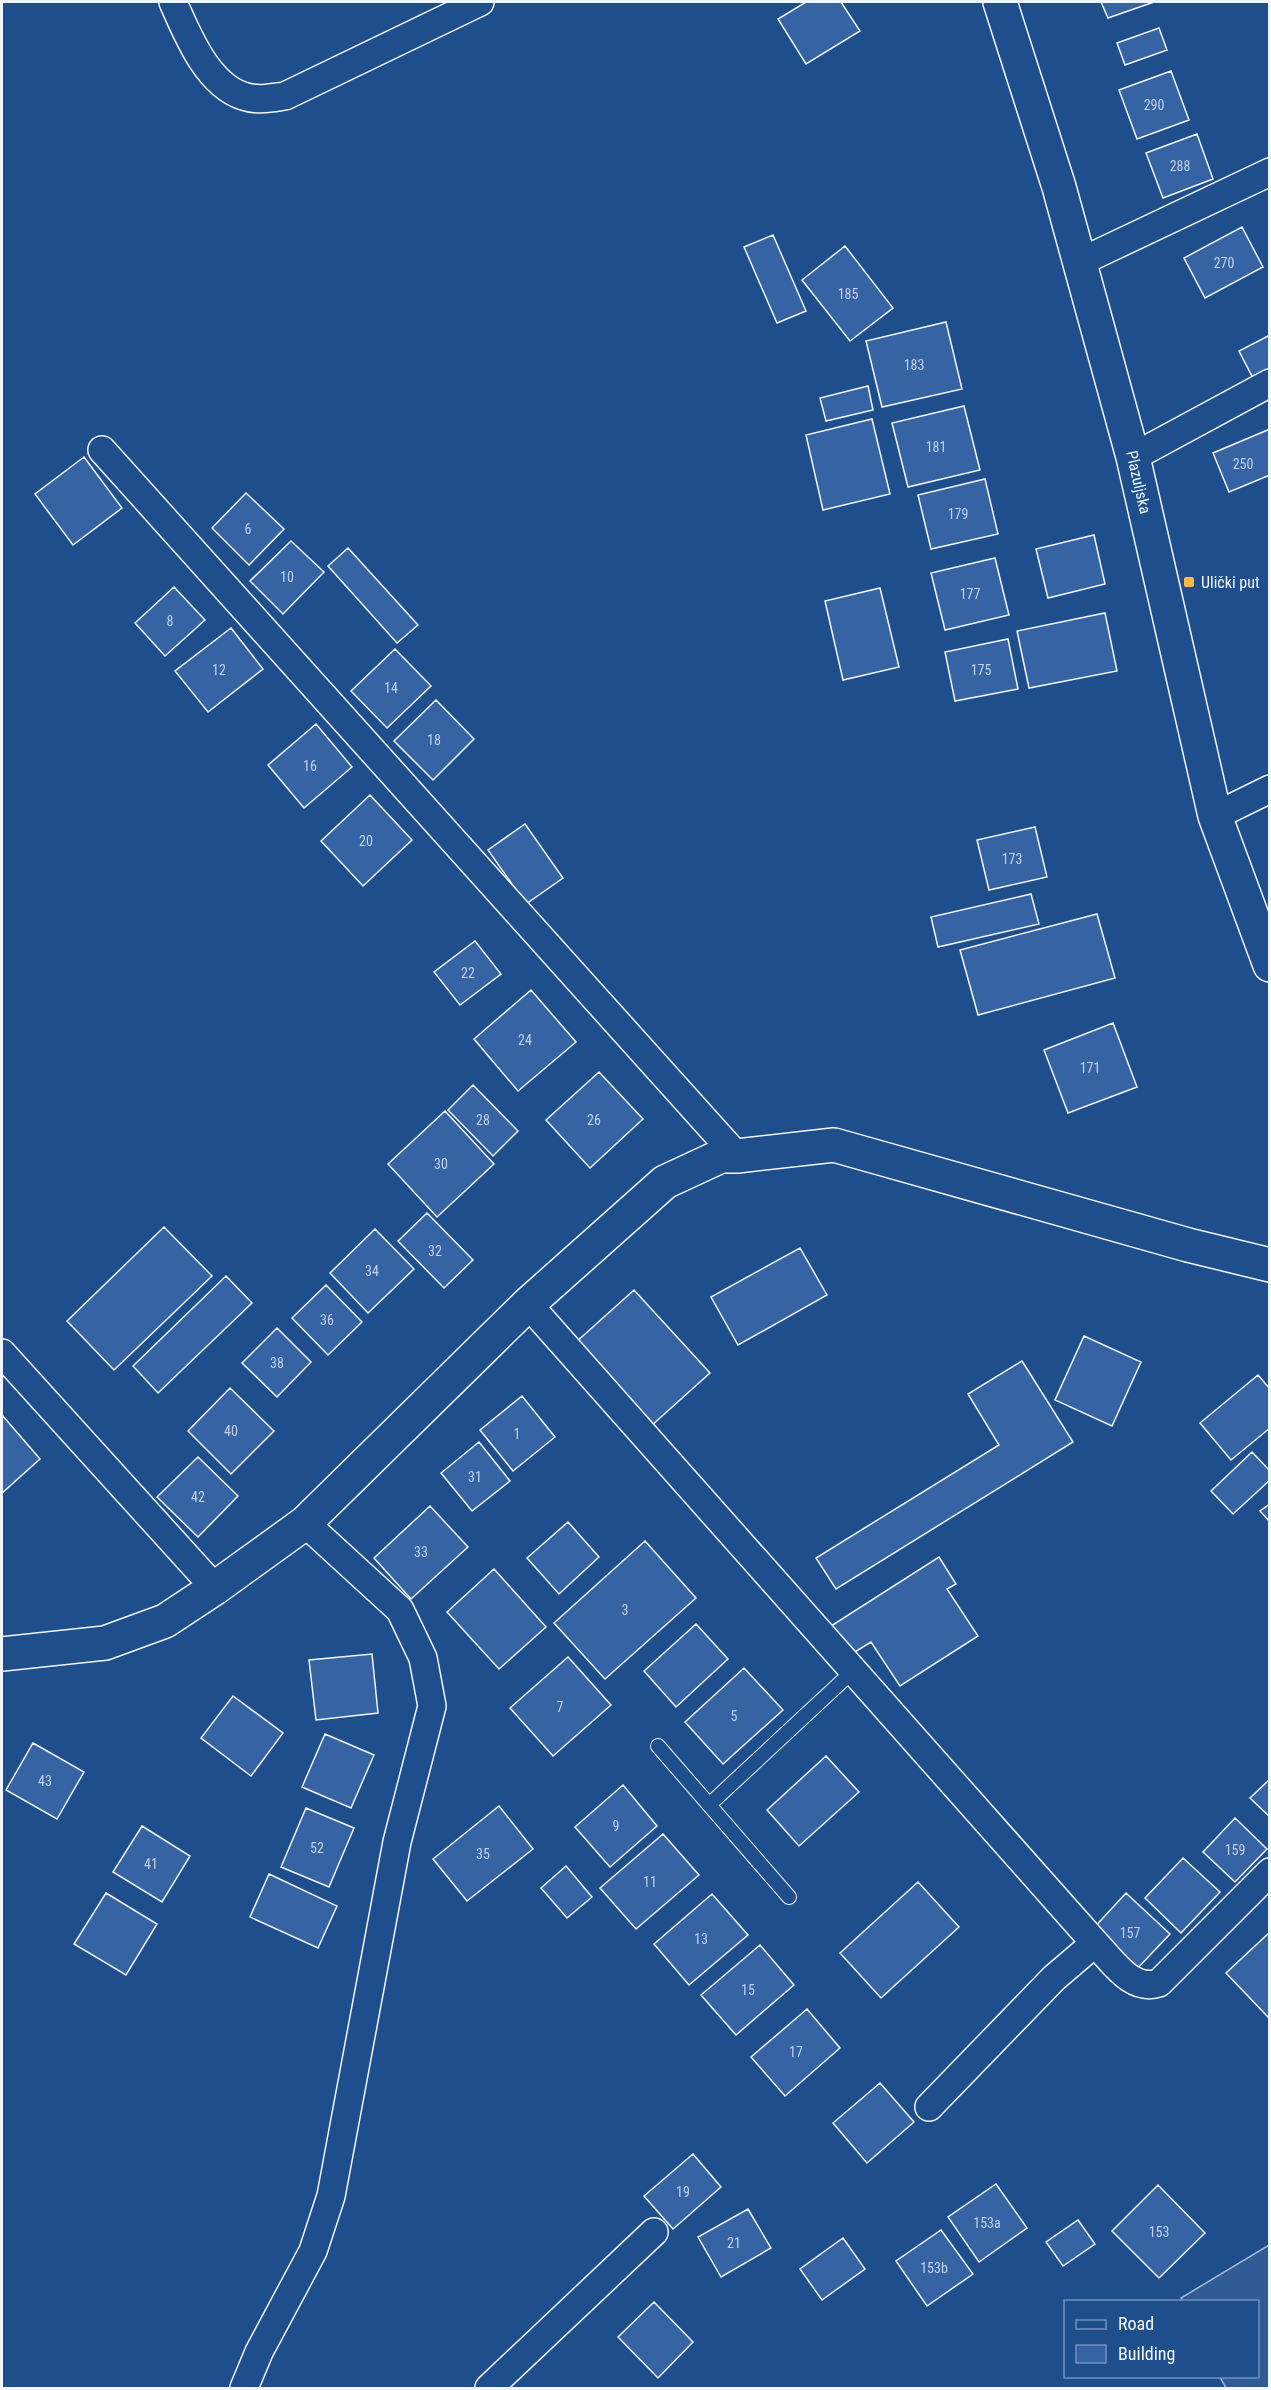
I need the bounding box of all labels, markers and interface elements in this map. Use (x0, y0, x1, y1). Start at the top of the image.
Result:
house number: 290 (1144, 97, 1164, 113)
house number: 288 (1170, 158, 1190, 174)
house number: 270 (1214, 255, 1234, 271)
house number: 185 (838, 286, 858, 302)
house number: 183 (904, 357, 924, 373)
house number: 181 (926, 439, 946, 455)
street label: Plazuljska (1122, 449, 1155, 516)
house number: 250 (1233, 456, 1253, 472)
house number: 179 (948, 506, 968, 522)
house number: 6 (245, 521, 252, 537)
house number: 10 (280, 569, 294, 585)
place label: Ulički put (1201, 573, 1260, 592)
marker: Ulički put (1182, 575, 1196, 589)
house number: 177 (960, 586, 980, 602)
house number: 8 (167, 613, 174, 629)
house number: 12 (212, 662, 226, 678)
house number: 175 (971, 662, 991, 678)
house number: 14 (384, 680, 398, 696)
house number: 18 (427, 732, 441, 748)
house number: 16 (303, 758, 317, 774)
house number: 20 (359, 833, 373, 849)
house number: 173 (1002, 851, 1022, 867)
house number: 22 (461, 965, 475, 981)
house number: 24 (518, 1032, 532, 1048)
house number: 171 (1080, 1060, 1100, 1076)
house number: 28 (476, 1112, 490, 1128)
house number: 26 (587, 1112, 601, 1128)
house number: 30 (434, 1156, 448, 1172)
house number: 32 (428, 1243, 442, 1259)
house number: 34 (365, 1263, 379, 1279)
house number: 36 (320, 1312, 334, 1328)
house number: 38 (270, 1355, 284, 1371)
house number: 40 (224, 1423, 238, 1439)
house number: 1 (514, 1426, 520, 1442)
house number: 31 (468, 1469, 482, 1485)
house number: 42 (191, 1489, 205, 1505)
house number: 33 (414, 1544, 428, 1560)
house number: 3 (622, 1602, 628, 1618)
house number: 7 (557, 1699, 564, 1715)
house number: 5 (731, 1708, 738, 1724)
house number: 43 (38, 1773, 52, 1789)
house number: 9 (613, 1818, 619, 1834)
house number: 52 (310, 1840, 324, 1856)
house number: 159 (1225, 1842, 1245, 1858)
house number: 35 (476, 1846, 490, 1862)
house number: 41 (144, 1856, 158, 1872)
house number: 11 (643, 1874, 657, 1890)
house number: 157 (1120, 1925, 1140, 1941)
house number: 13 (694, 1931, 708, 1947)
house number: 15 (741, 1982, 755, 1998)
house number: 17 (789, 2044, 803, 2060)
house number: 19 (676, 2184, 690, 2200)
house number: 153a (973, 2215, 1001, 2231)
house number: 153 (1149, 2224, 1169, 2240)
house number: 21 (727, 2235, 741, 2251)
house number: 153b (920, 2260, 948, 2276)
legend (1064, 2300, 1259, 2378)
text: Road (1118, 2313, 1154, 2334)
text: Building (1118, 2343, 1175, 2364)

